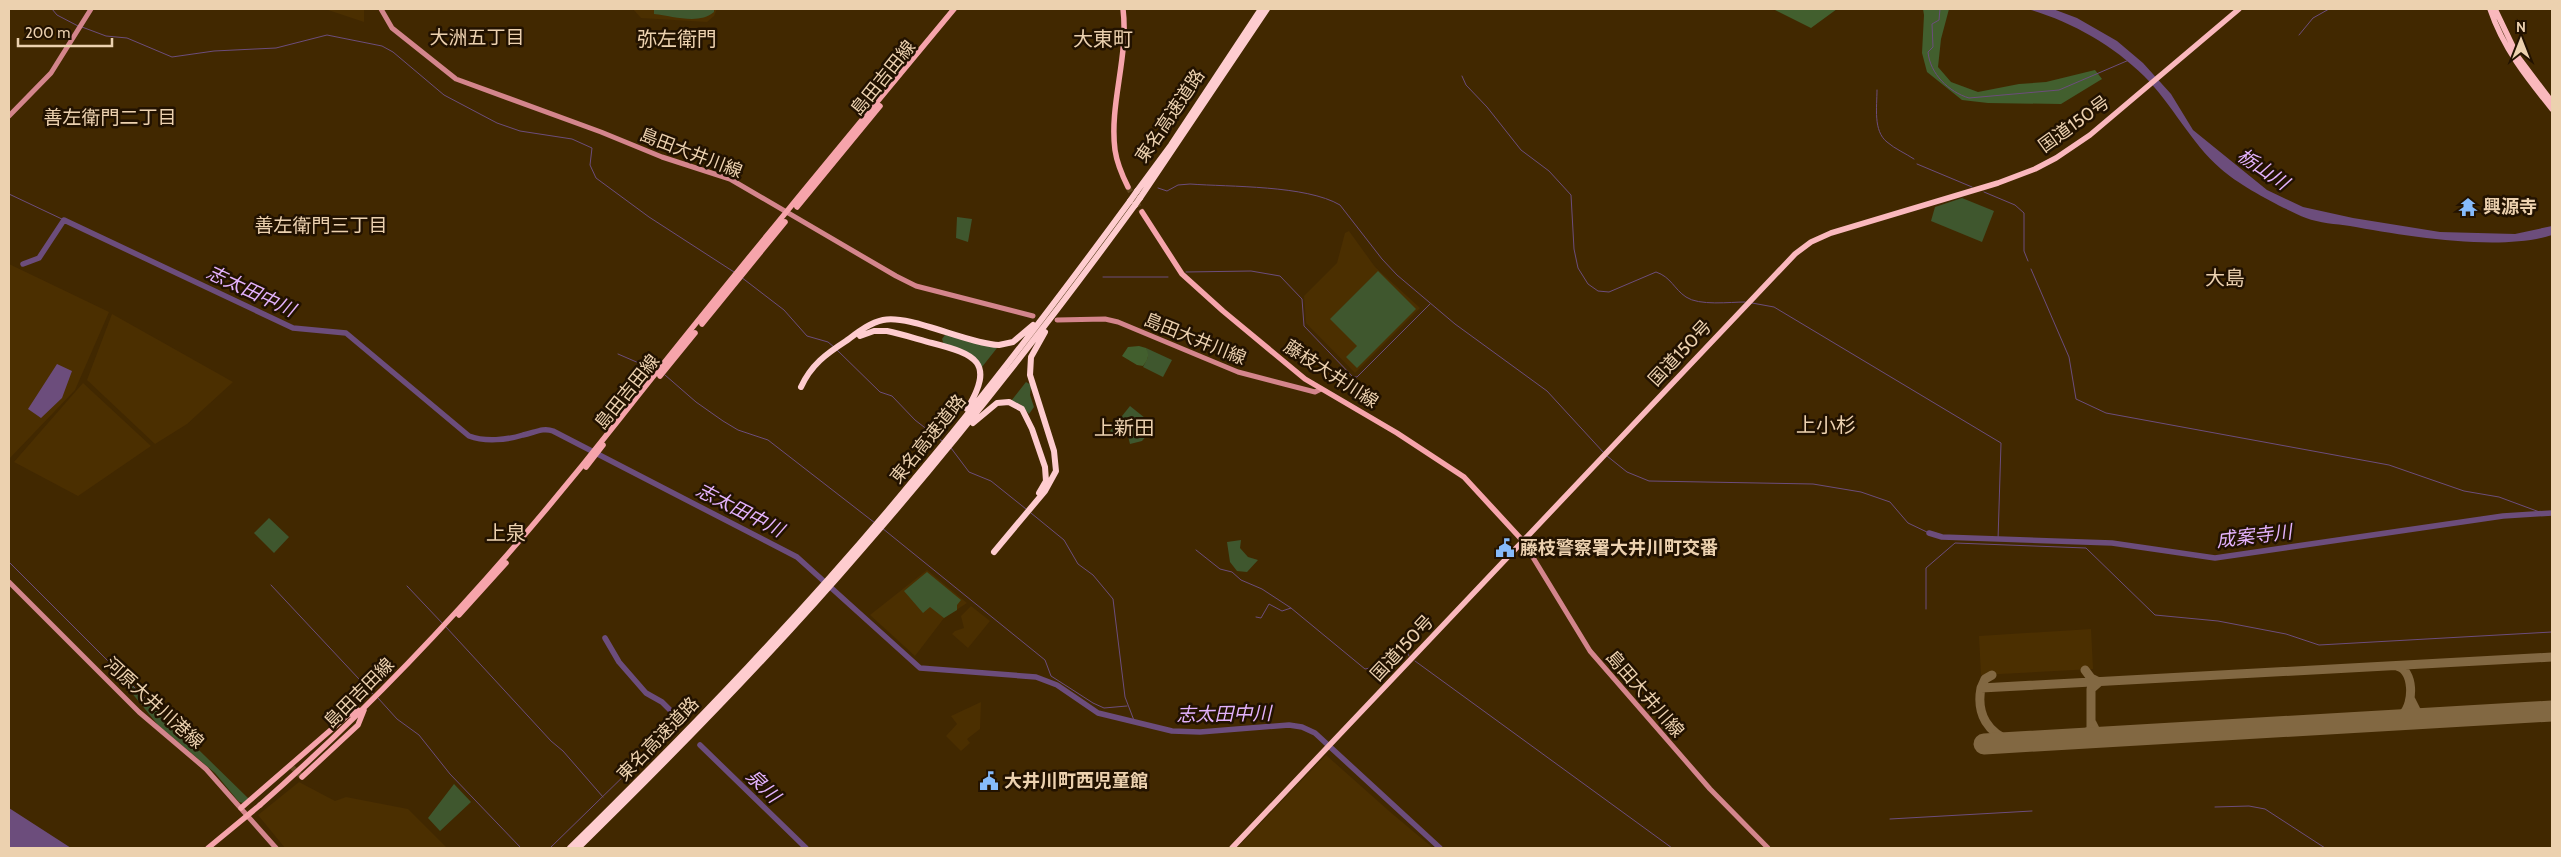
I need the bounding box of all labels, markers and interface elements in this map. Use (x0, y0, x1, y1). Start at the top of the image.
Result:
scale bar (18, 15, 111, 47)
north arrow (2496, 15, 2546, 65)
text: N (2516, 18, 2526, 36)
text: 200 m (25, 24, 70, 42)
district label: 大洲五丁目 (429, 26, 525, 49)
district label: 弥左衛門 (637, 27, 717, 51)
district label: 大東町 (1073, 27, 1133, 51)
street label: 島田吉田線 (846, 36, 920, 120)
street label: 東名高速道路 (1131, 65, 1209, 167)
street label: 国道150号 (2034, 91, 2114, 157)
district label: 善左衛門二丁目 (43, 106, 177, 129)
street label: 島田大井川線 (637, 123, 745, 183)
water label: 栃山川 (2233, 144, 2295, 196)
temple icon: 興源寺 (2457, 196, 2479, 218)
place label: 興源寺 (2483, 196, 2537, 218)
district label: 善左衛門三丁目 (254, 214, 388, 237)
water label: 志太田中川 (203, 260, 301, 322)
district label: 大島 (2205, 266, 2245, 290)
street label: 島田大井川線 (1141, 309, 1249, 369)
street label: 国道150号 (1644, 315, 1716, 391)
street label: 藤枝大井川線 (1280, 335, 1382, 413)
street label: 島田吉田線 (590, 350, 664, 434)
street label: 東名高速道路 (885, 390, 971, 488)
district label: 上小杉 (1796, 413, 1856, 437)
district label: 上新田 (1094, 416, 1154, 440)
water label: 志太田中川 (692, 478, 789, 543)
water label: 成案寺川 (2215, 520, 2295, 552)
district label: 上泉 (486, 521, 526, 545)
public building icon: 藤枝警察署大井川町交番 (1494, 537, 1516, 559)
place label: 藤枝警察署大井川町交番 (1520, 537, 1718, 559)
street label: 国道150号 (1366, 610, 1438, 686)
street label: 島田大井川線 (1601, 646, 1689, 742)
street label: 河原大井川港線 (100, 653, 208, 753)
street label: 島田吉田線 (319, 653, 399, 733)
street label: 東名高速道路 (613, 693, 703, 785)
water label: 志太田中川 (1176, 702, 1274, 726)
water label: 泉川 (741, 765, 786, 809)
public building icon: 大井川町西児童館 (978, 770, 1000, 792)
place label: 大井川町西児童館 (1004, 770, 1148, 792)

